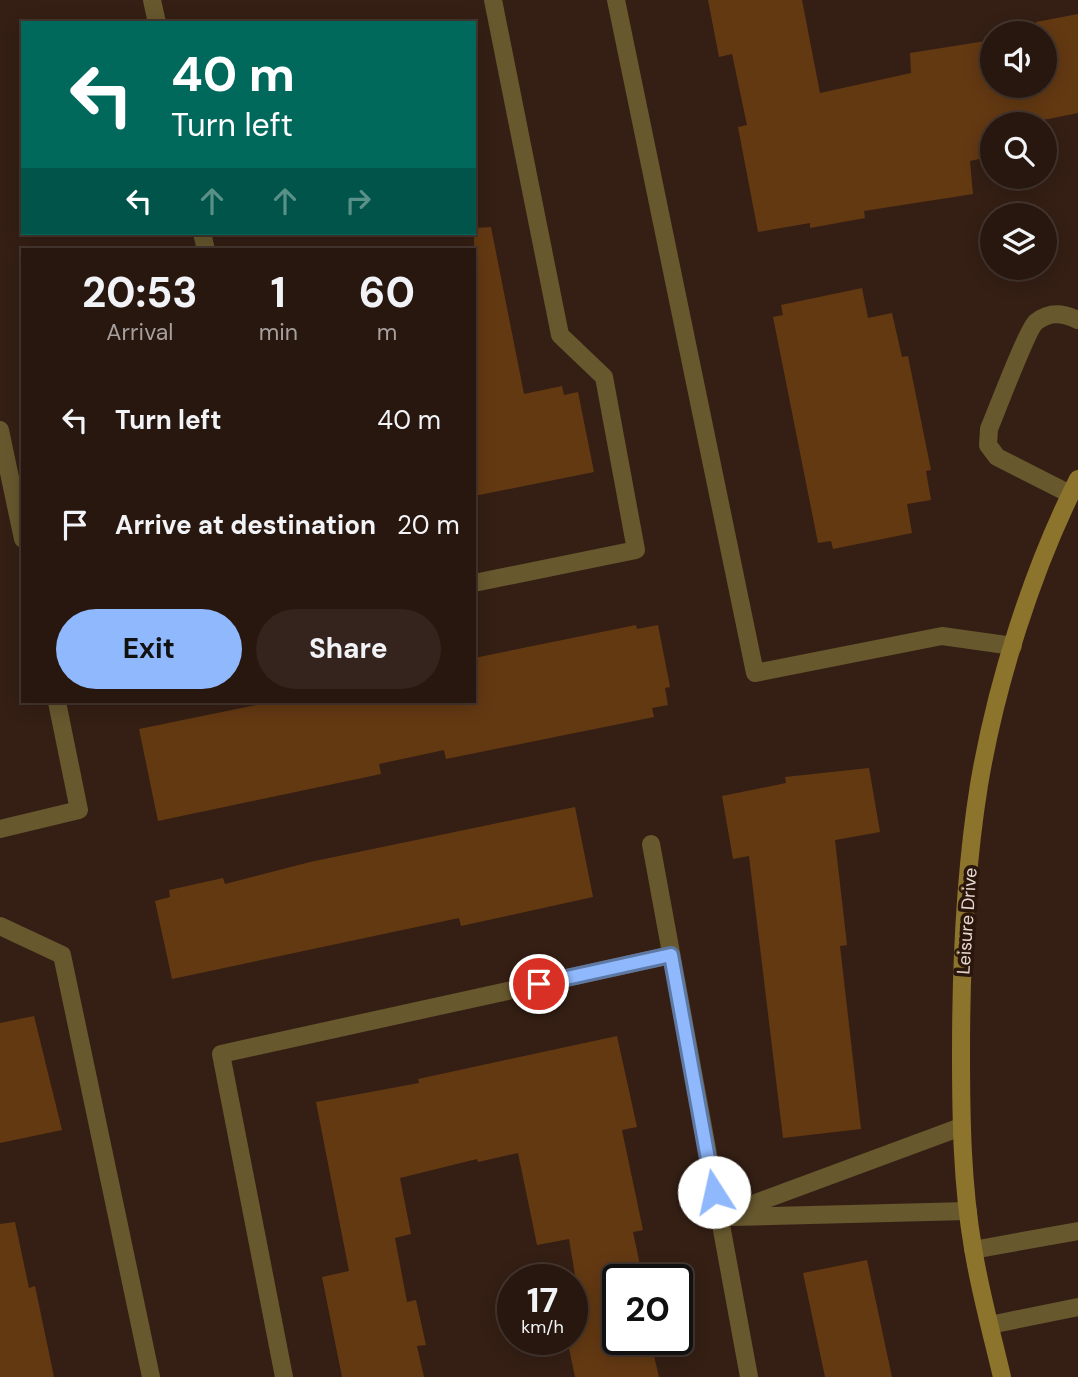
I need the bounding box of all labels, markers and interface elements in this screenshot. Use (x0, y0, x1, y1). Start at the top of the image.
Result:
map controls (980, 21, 1057, 280)
button: sound (980, 21, 1057, 98)
text: 40 m (171, 42, 295, 106)
icon: left (56, 49, 147, 140)
text: Turn left (171, 104, 293, 146)
button: search (980, 112, 1057, 189)
icon: left (120, 182, 158, 220)
icon: ahead (193, 182, 231, 220)
icon: ahead (266, 182, 304, 220)
icon: right (339, 182, 377, 220)
button: layers (980, 203, 1057, 280)
text: 20:53 (82, 265, 198, 320)
text: 1 (271, 265, 286, 320)
text: 60 (359, 265, 415, 320)
text: Arrival (106, 317, 173, 347)
text: min (259, 317, 298, 347)
text: m (377, 317, 397, 347)
icon: left (56, 401, 94, 439)
text: Turn left (115, 403, 222, 437)
text: 40 m (377, 403, 441, 437)
icon: arrive (56, 506, 94, 544)
text: Arrive at destination (115, 508, 376, 542)
text: 20 m (397, 508, 460, 542)
button: Exit (56, 609, 242, 689)
button: Share (256, 609, 441, 689)
street label: Leisure Drive (951, 867, 983, 975)
pin (509, 954, 569, 1014)
icon: arrive (520, 965, 558, 1003)
position arrow (677, 1155, 751, 1229)
speed limit sign: 20 (602, 1264, 693, 1355)
text: 17 (527, 1277, 558, 1323)
text: km/h (521, 1315, 564, 1339)

